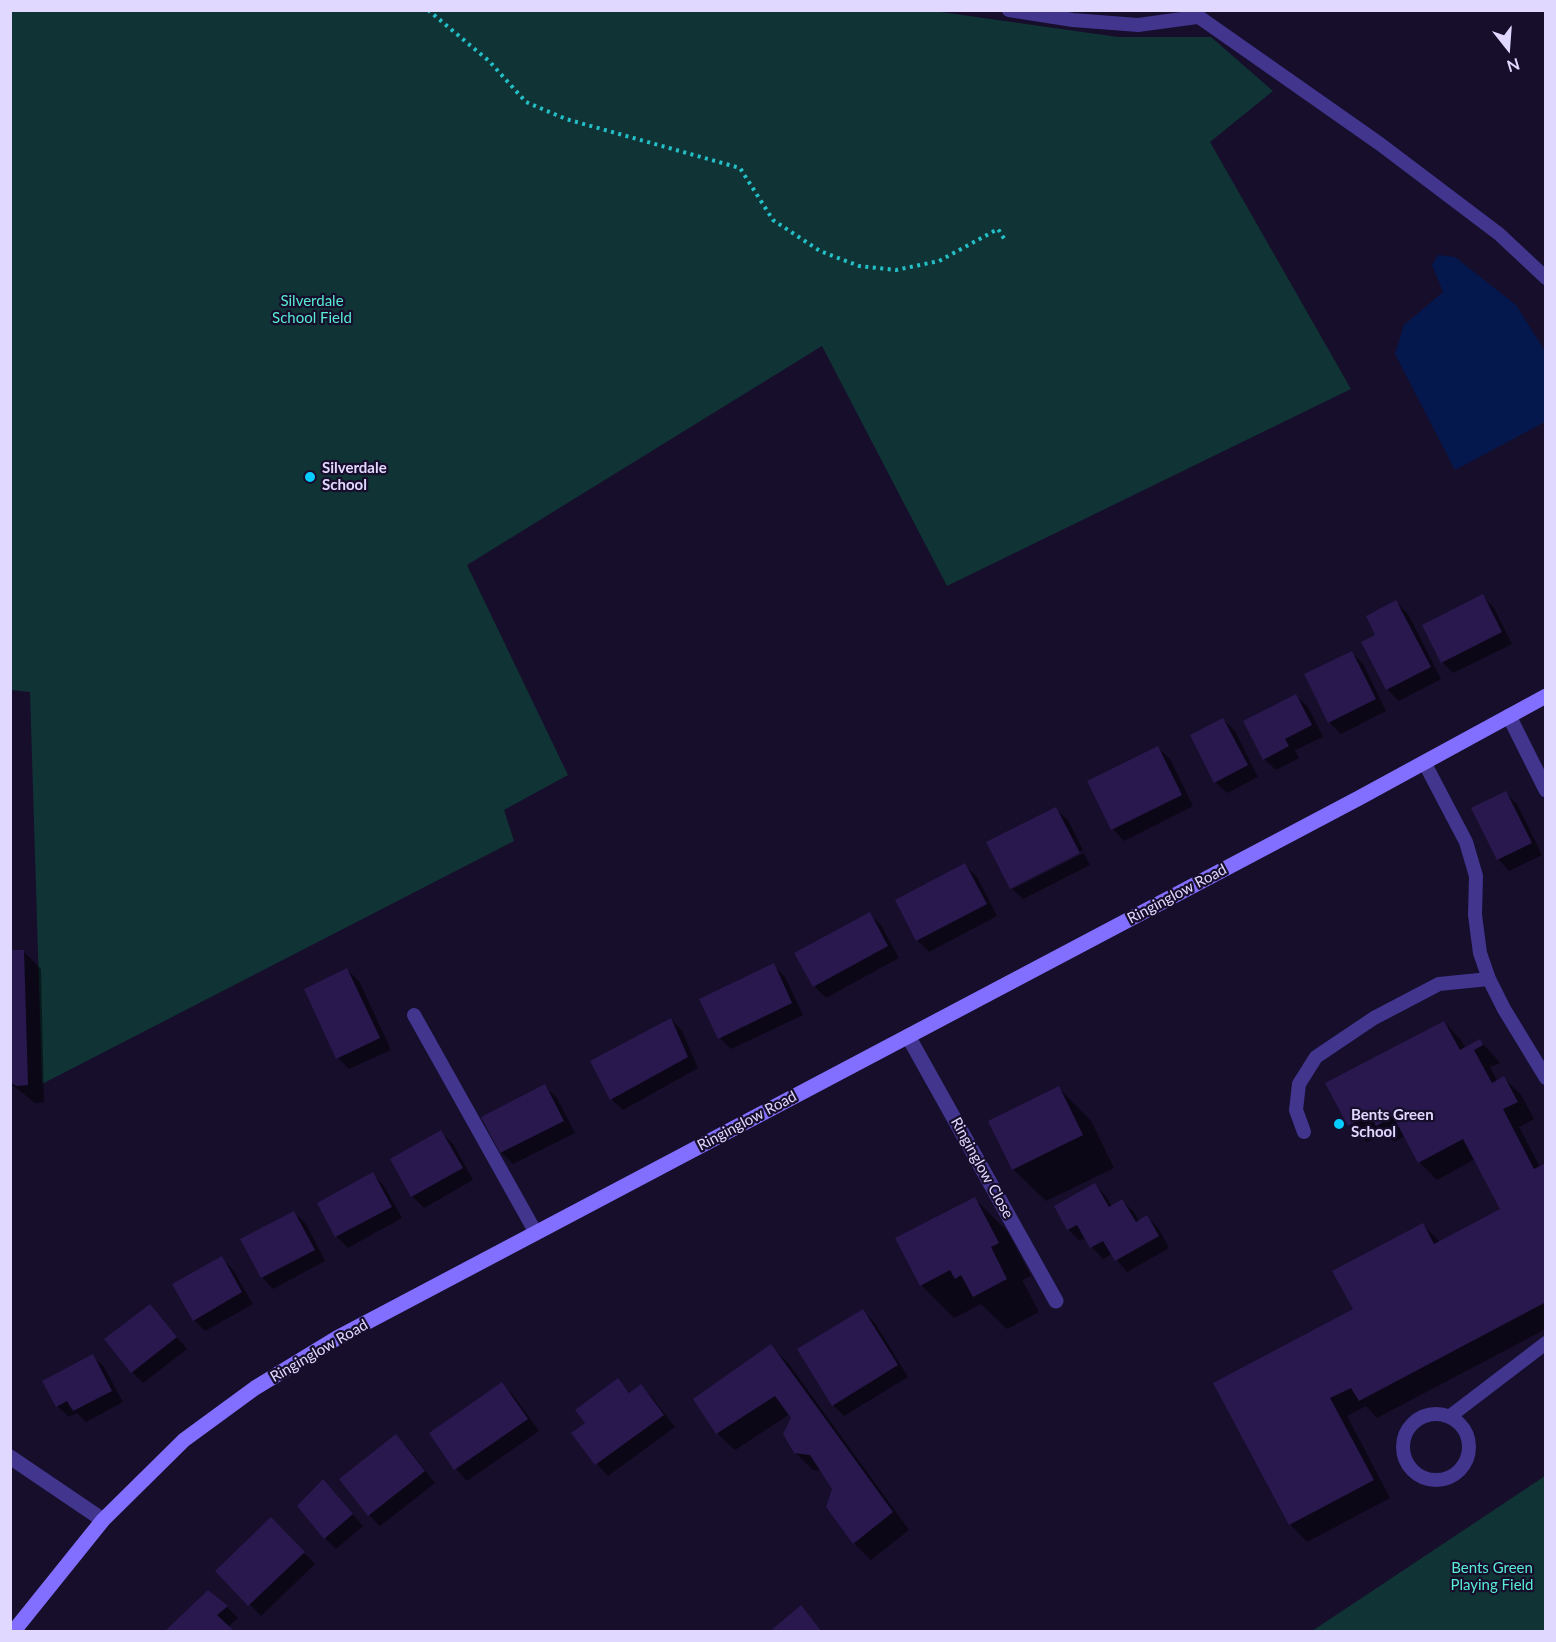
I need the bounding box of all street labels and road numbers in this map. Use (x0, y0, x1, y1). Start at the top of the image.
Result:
street label: Ringinglow Road (1124, 860, 1230, 928)
street label: Ringinglow Road (694, 1087, 800, 1155)
street label: Ringinglow Close (947, 1114, 1017, 1222)
street label: Ringinglow Road (267, 1316, 371, 1386)

